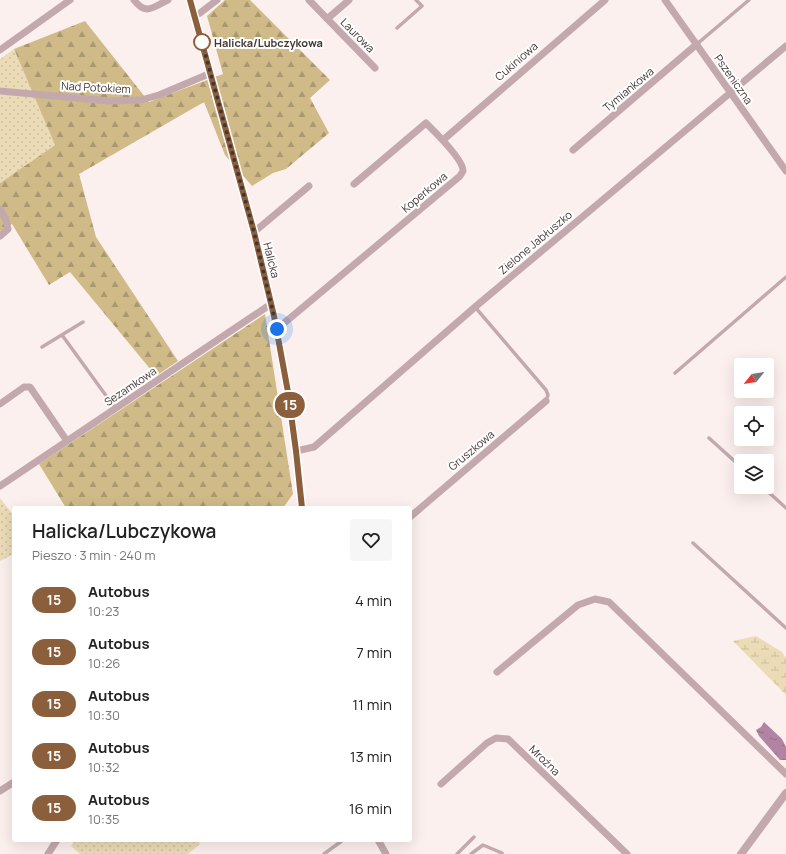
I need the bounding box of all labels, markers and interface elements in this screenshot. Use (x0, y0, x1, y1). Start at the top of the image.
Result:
street label: Laurowa (338, 15, 378, 55)
marker: Halicka/Lubczykowa (193, 33, 211, 51)
place label: Halicka/Lubczykowa (214, 35, 323, 50)
street label: Cukiniowa (491, 38, 541, 84)
street label: Pszeniczna (711, 51, 757, 107)
street label: Tymiankowa (599, 63, 657, 115)
street label: Nad Potokiem (61, 78, 131, 96)
street label: Koperkowa (398, 168, 450, 216)
street label: Zielone Jabłuszko (495, 206, 575, 277)
street label: Halicka (260, 241, 284, 279)
your location (267, 319, 287, 339)
north arrow (734, 358, 774, 398)
map controls (734, 358, 774, 494)
street label: Sezamkowa (101, 363, 159, 409)
line badge: 15 (272, 392, 308, 418)
text: 15 (283, 395, 297, 414)
button: locate (734, 406, 774, 446)
street label: Gruszkowa (445, 426, 497, 474)
button: layers (734, 454, 774, 494)
text: Halicka/Lubczykowa (32, 518, 216, 544)
button: heart (350, 519, 392, 561)
text: Pieszo · 3 min · 240 m (32, 546, 156, 564)
text: Autobus (88, 581, 150, 602)
text: 15 (47, 590, 61, 609)
text: 4 min (355, 590, 392, 611)
text: 10:23 (88, 602, 120, 620)
text: Autobus (88, 633, 150, 654)
text: 15 (47, 642, 61, 661)
text: 7 min (356, 642, 392, 663)
text: 10:26 (88, 654, 120, 672)
text: Autobus (88, 685, 150, 706)
text: 15 (47, 694, 61, 713)
text: 11 min (352, 694, 392, 715)
text: 10:30 (88, 706, 120, 724)
text: Autobus (88, 737, 150, 758)
street label: Mroźna (526, 741, 564, 779)
text: 15 (47, 746, 61, 765)
text: 13 min (350, 746, 392, 767)
text: 10:32 (88, 758, 120, 776)
text: Autobus (88, 789, 150, 810)
text: 15 (47, 798, 61, 817)
text: 16 min (349, 798, 392, 819)
text: 10:35 (88, 810, 120, 828)

